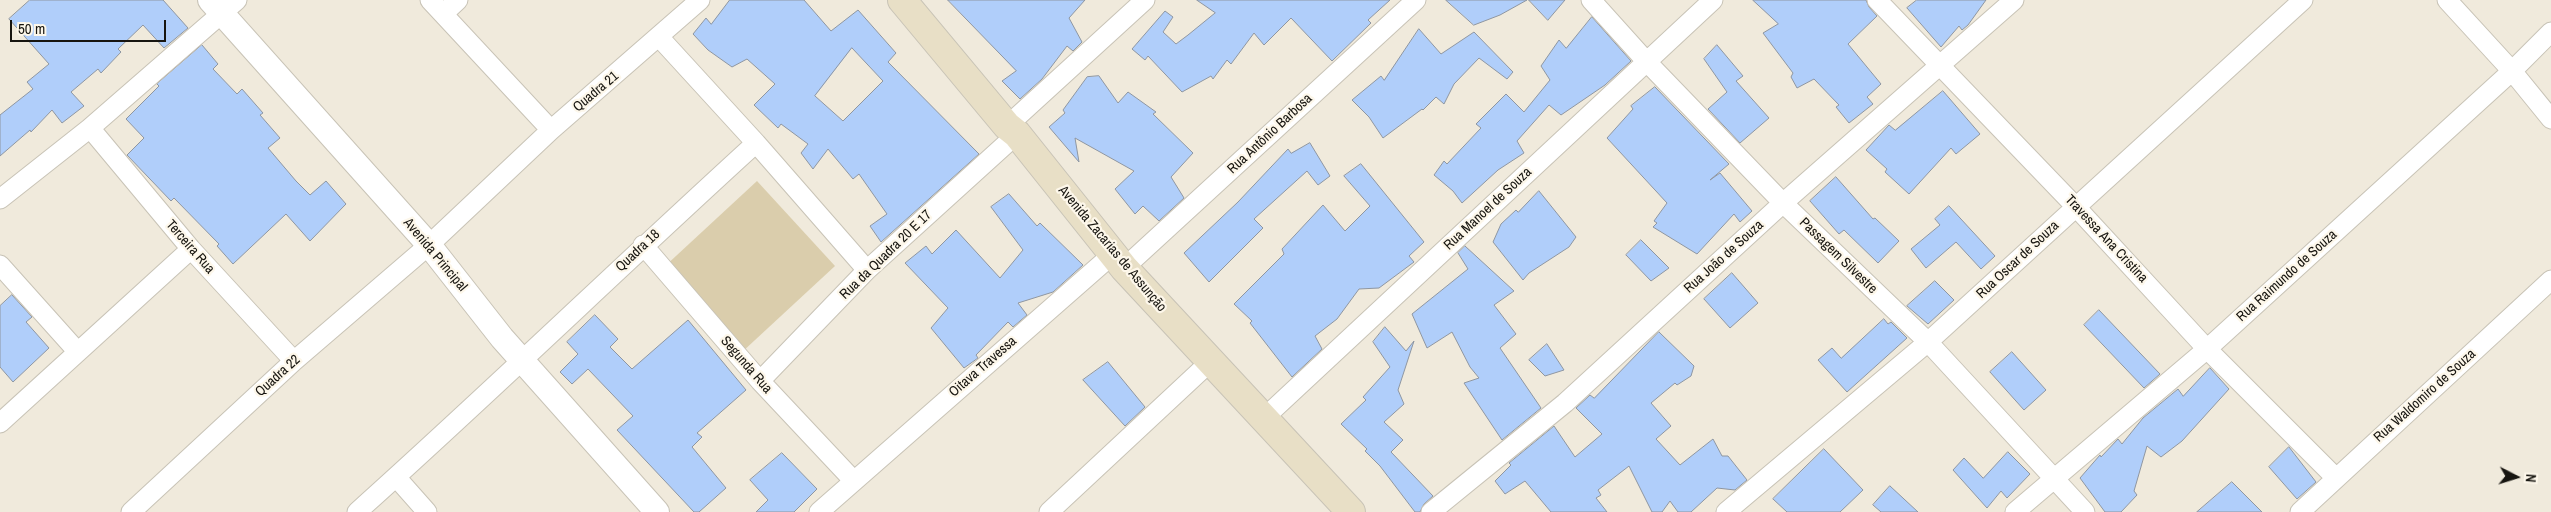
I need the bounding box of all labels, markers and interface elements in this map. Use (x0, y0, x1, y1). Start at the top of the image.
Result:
scale bar (12, 10, 169, 42)
text: 50 m (18, 18, 45, 39)
street label: Quadra 21 (570, 68, 622, 116)
street label: Rua Antônio Barbosa (1224, 90, 1316, 178)
street label: Rua Manoel de Souza (1441, 164, 1535, 254)
street label: Avenida Zacarias de Assunção (1054, 183, 1170, 315)
street label: Travessa Ana Cristina (2061, 192, 2151, 286)
street label: Rua da Quadra 20 E 17 (837, 207, 935, 303)
street label: Passagem Silvestre (1795, 214, 1881, 298)
street label: Avenida Principal (400, 215, 470, 295)
street label: Terceira Rua (162, 217, 218, 277)
street label: Rua João de Souza (1681, 217, 1767, 297)
street label: Rua Oscar de Souza (1973, 218, 2063, 302)
street label: Quadra 18 (612, 226, 664, 276)
street label: Rua Raimundo de Souza (2233, 227, 2341, 325)
street label: Segunda Rua (717, 333, 775, 397)
street label: Oitava Travessa (946, 333, 1020, 401)
street label: Rua Waldomiro de Souza (2371, 346, 2479, 446)
street label: Quadra 22 (252, 352, 304, 400)
north arrow (2491, 452, 2541, 502)
text: N (2522, 473, 2540, 483)

